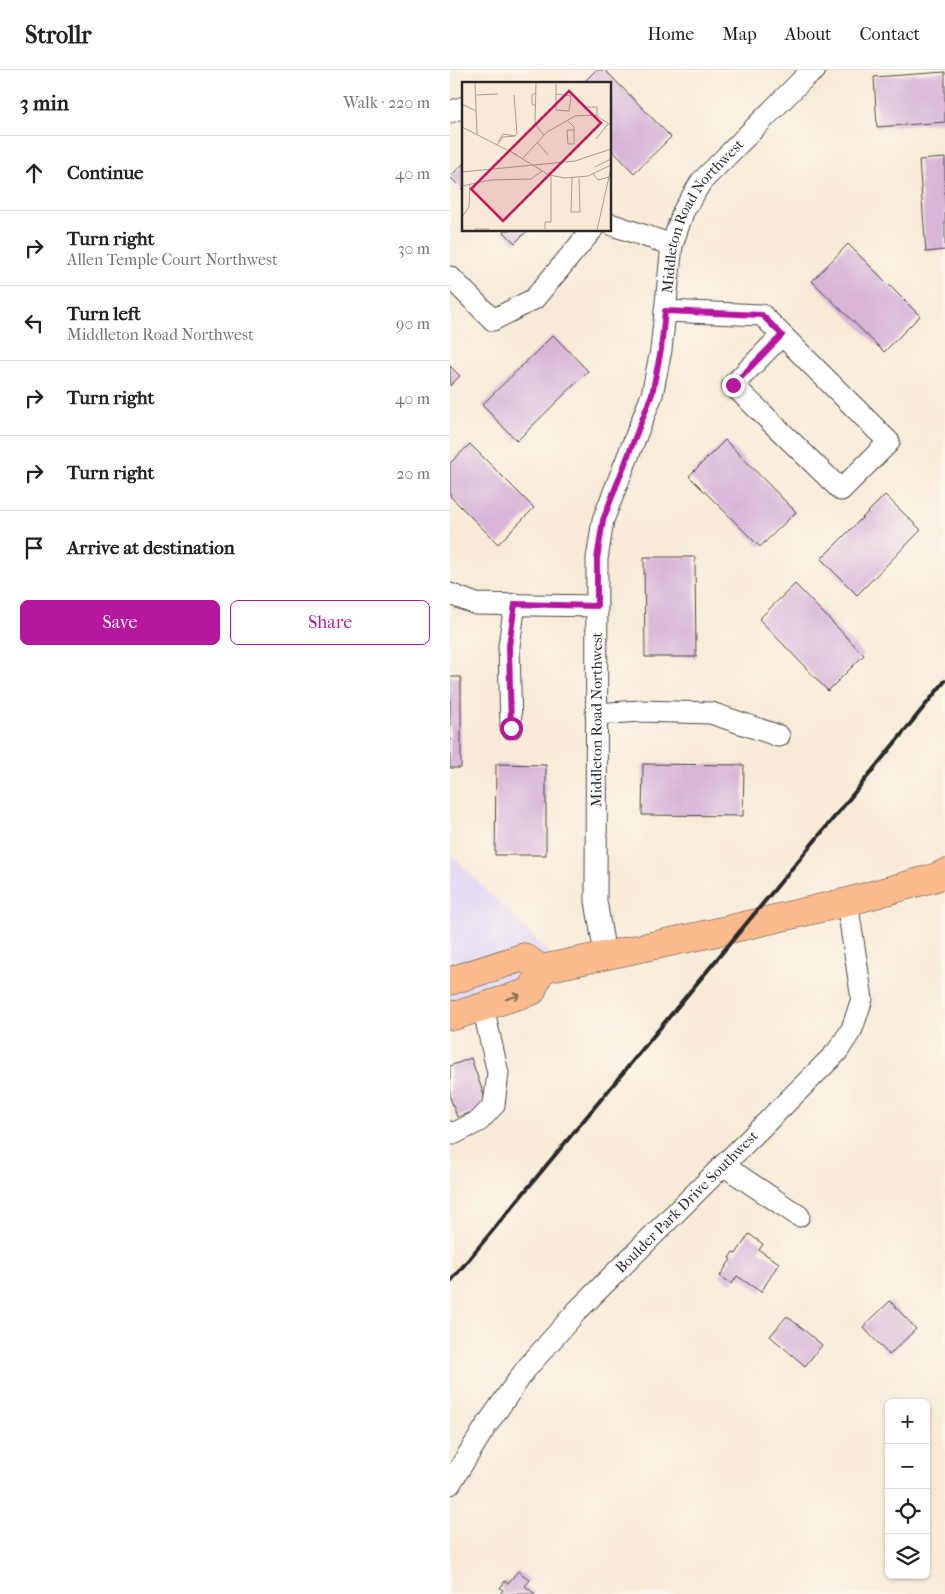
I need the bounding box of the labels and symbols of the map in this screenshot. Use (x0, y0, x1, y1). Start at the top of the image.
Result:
inset map (462, 82, 611, 231)
street label: Middleton Road Northwest (658, 135, 748, 294)
route end (722, 374, 745, 397)
street label: Middleton Road Northwest (587, 632, 606, 807)
route start (500, 717, 523, 740)
one-way arrow (504, 992, 520, 1002)
street label: Boulder Park Drive Southwest (612, 1126, 762, 1277)

